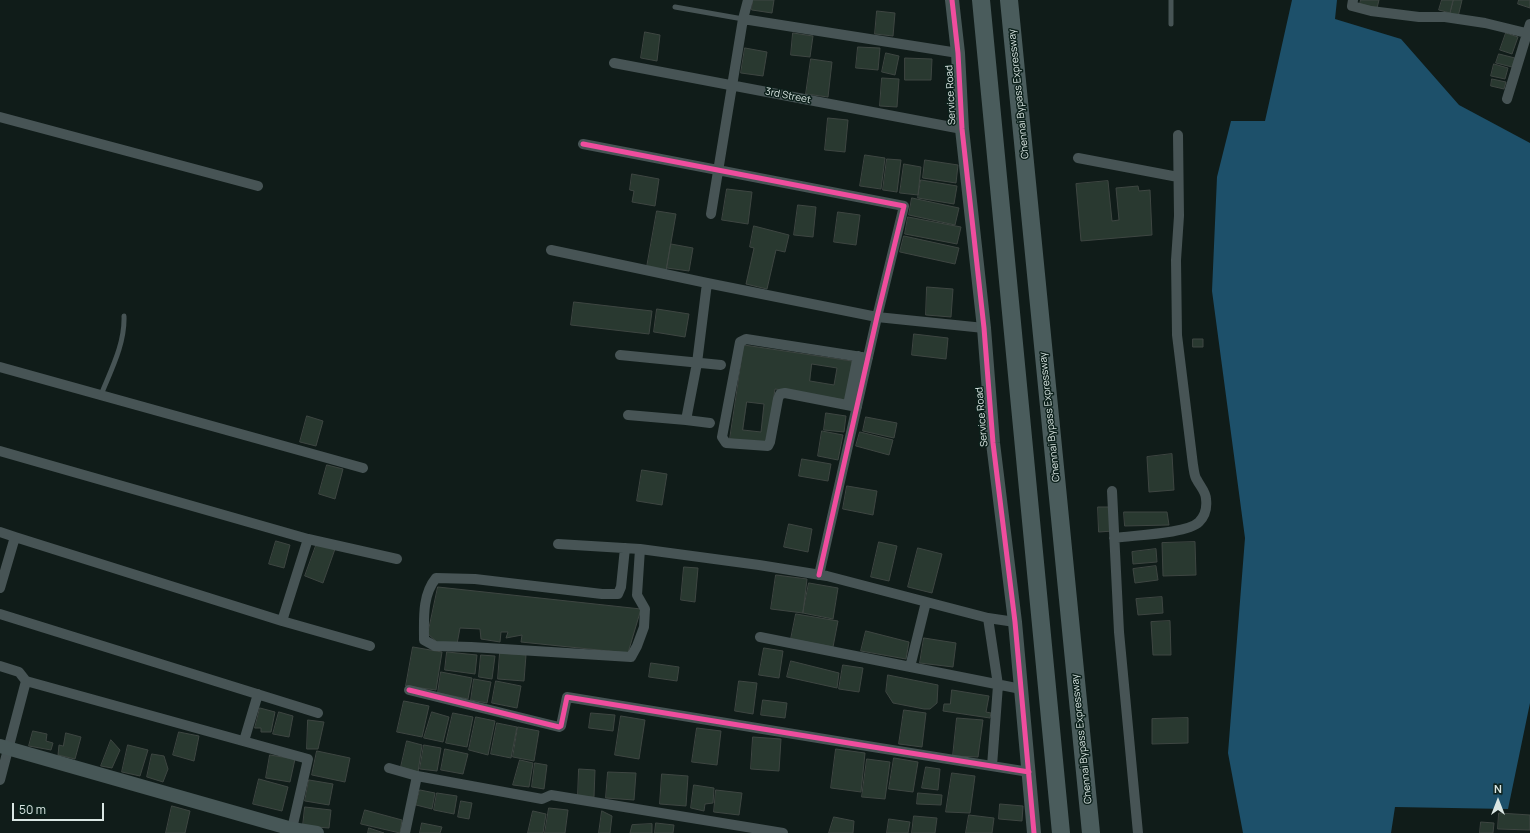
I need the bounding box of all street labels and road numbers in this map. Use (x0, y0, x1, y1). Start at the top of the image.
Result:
street label: Chennai Bypass Expressway (1006, 29, 1032, 159)
street label: Service Road (943, 65, 959, 125)
street label: 3rd Street (764, 86, 812, 106)
street label: Chennai Bypass Expressway (1037, 352, 1063, 482)
street label: Service Road (973, 387, 991, 447)
street label: Chennai Bypass Expressway (1069, 674, 1095, 804)

